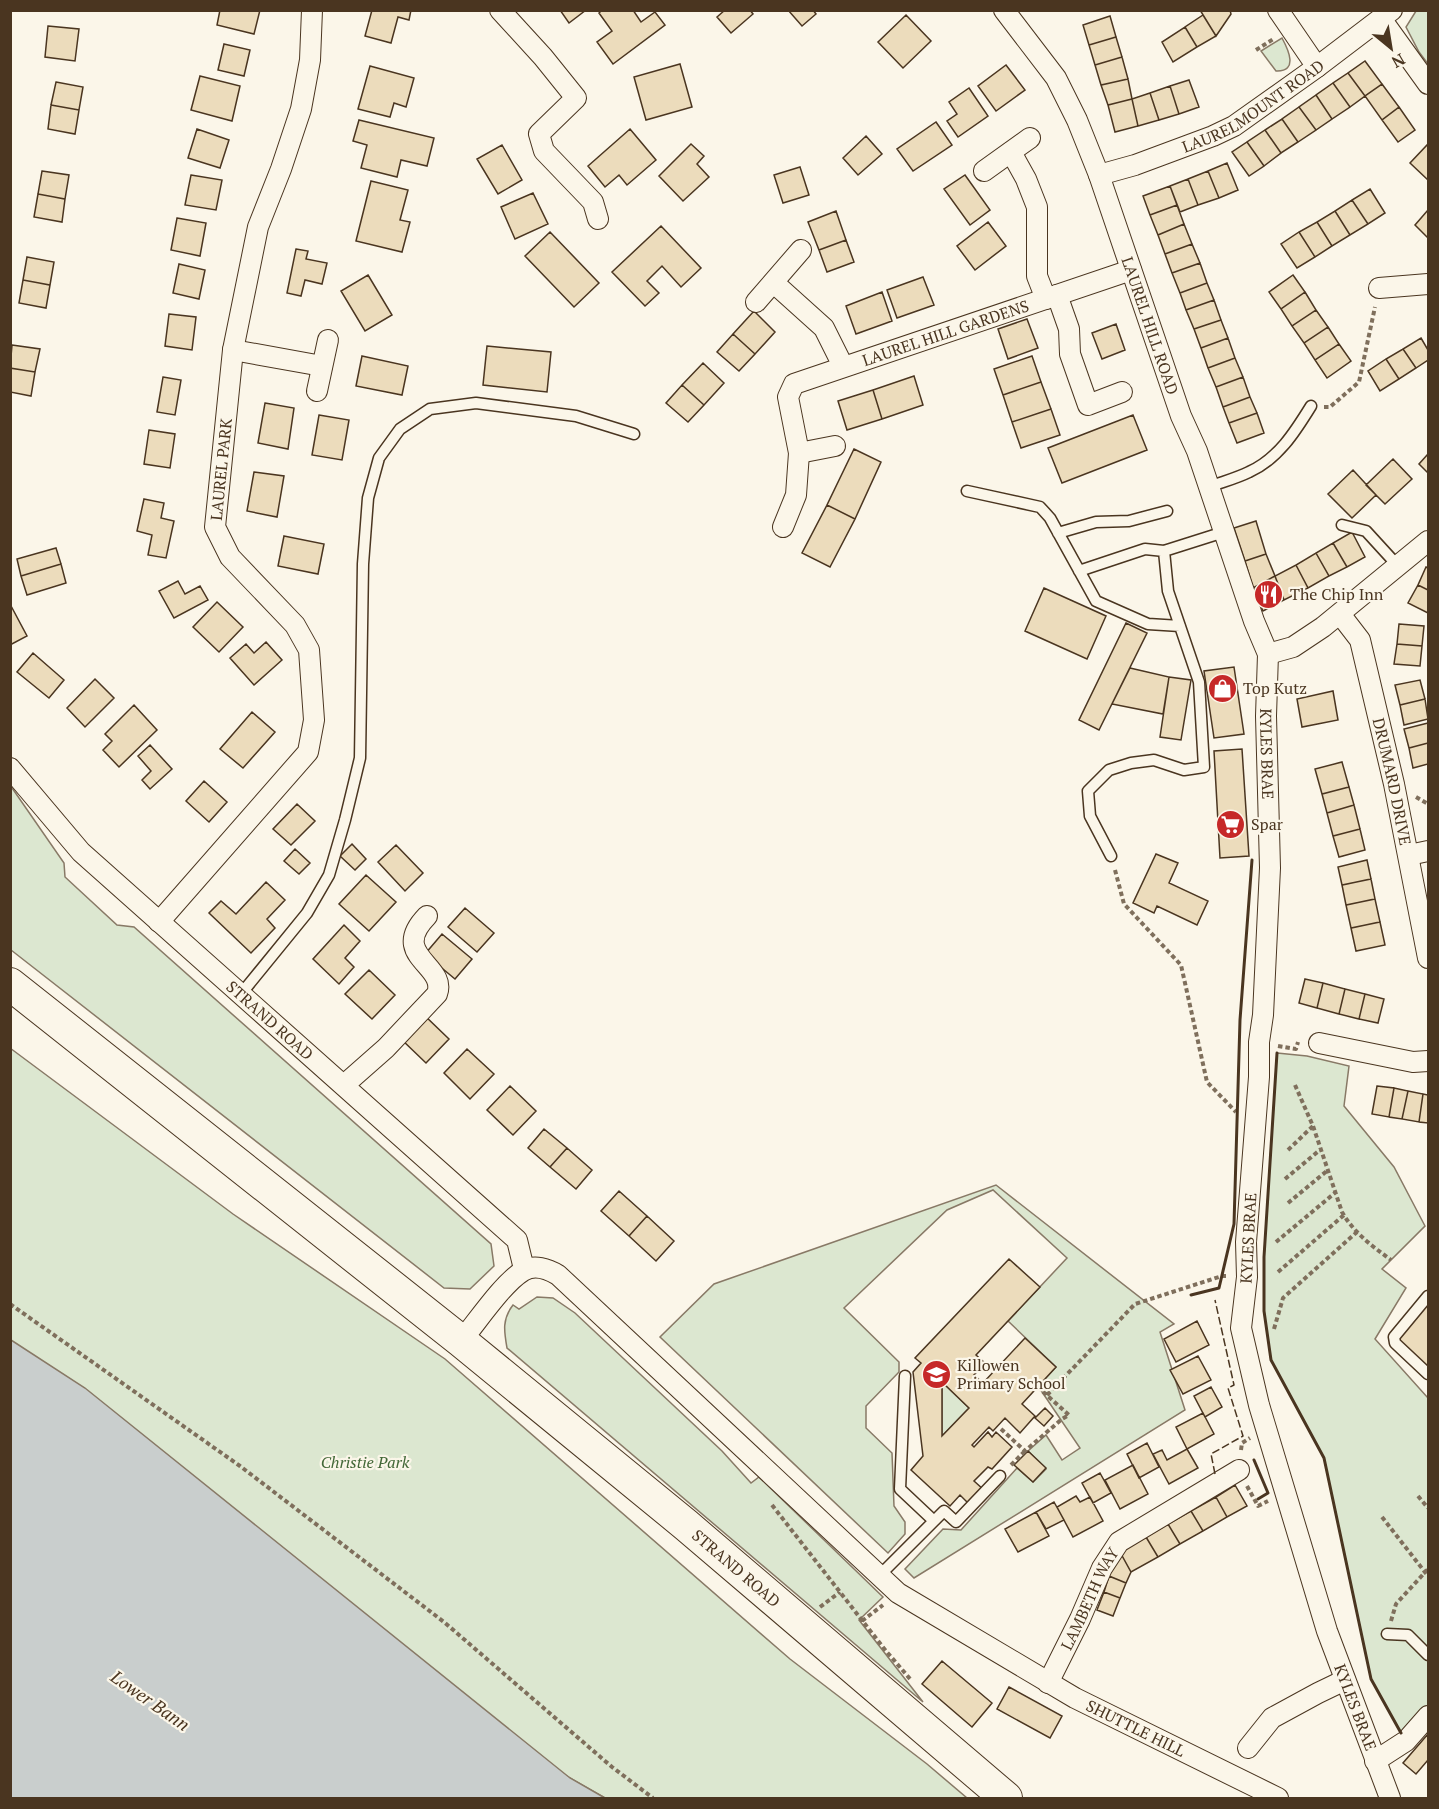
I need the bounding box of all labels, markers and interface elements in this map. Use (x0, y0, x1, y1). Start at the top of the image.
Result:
north arrow (1361, 18, 1421, 78)
text: N (1388, 48, 1409, 74)
street label: LAURELMOUNT ROAD (1179, 54, 1329, 158)
street label: LAUREL HILL ROAD (1117, 254, 1184, 398)
street label: LAUREL HILL GARDENS (859, 294, 1032, 371)
street label: LAUREL PARK (205, 417, 237, 521)
restaurant icon: The Chip Inn (1253, 578, 1285, 610)
place label: The Chip Inn (1290, 583, 1384, 605)
shop icon: Top Kutz (1206, 672, 1238, 704)
place label: Top Kutz (1243, 677, 1307, 699)
street label: KYLES BRAE (1255, 708, 1279, 800)
street label: DRUMARD DRIVE (1368, 716, 1417, 847)
supermarket icon: Spar (1214, 808, 1246, 840)
place label: Spar (1251, 813, 1284, 835)
street label: STRAND ROAD (222, 976, 318, 1065)
street label: KYLES BRAE (1235, 1192, 1261, 1284)
place label: Killowen Primary School (957, 1354, 1066, 1394)
school or university icon: Killowen Primary School (920, 1358, 952, 1390)
park label: Christie Park (321, 1451, 410, 1473)
street label: STRAND ROAD (688, 1524, 785, 1612)
street label: LAMBETH WAY (1055, 1542, 1124, 1654)
street label: KYLES BRAE (1329, 1661, 1382, 1754)
water label: Lower Bann (106, 1664, 195, 1736)
street label: SHUTTLE HILL (1083, 1694, 1189, 1762)

